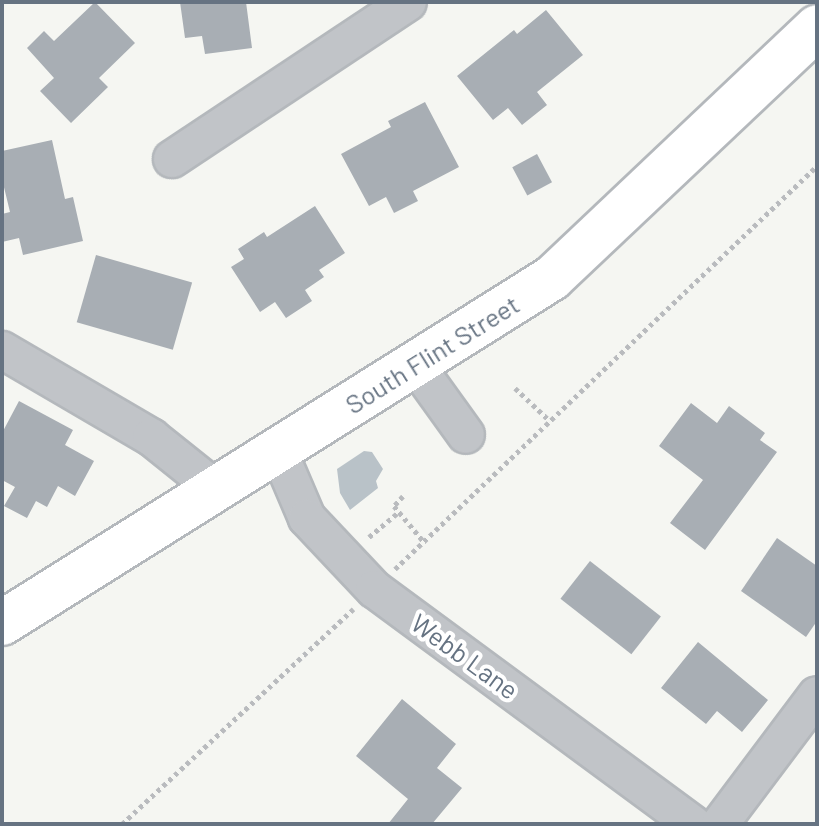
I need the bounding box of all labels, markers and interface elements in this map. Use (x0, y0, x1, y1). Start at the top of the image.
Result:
street label: South Flint Street (339, 288, 525, 420)
street label: Webb Lane (405, 607, 525, 705)

